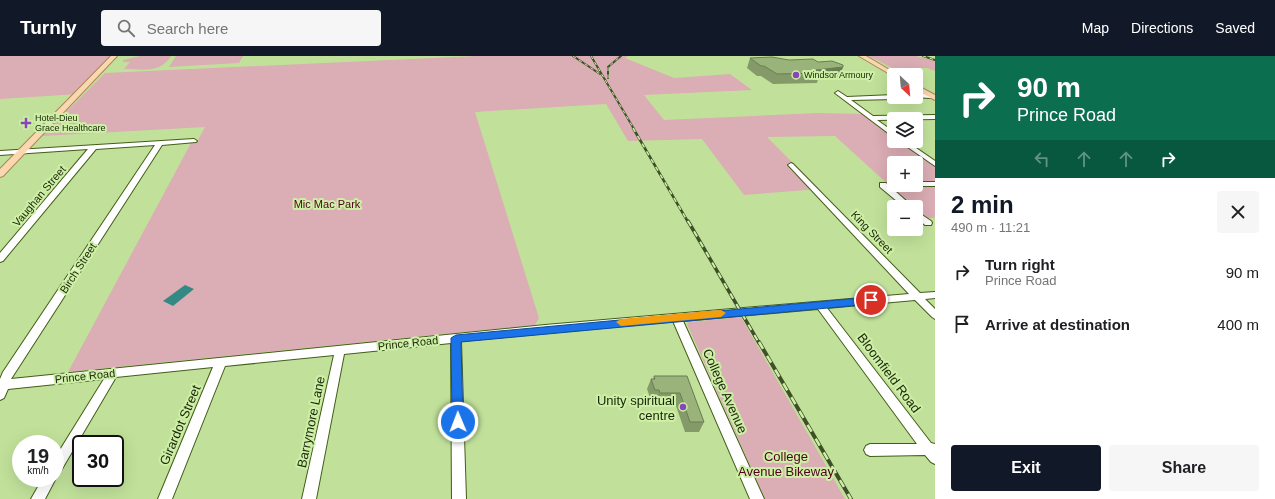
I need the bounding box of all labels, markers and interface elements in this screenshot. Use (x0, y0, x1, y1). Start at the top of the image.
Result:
search box (101, 10, 381, 46)
text: Turnly (20, 17, 77, 38)
icon: search (115, 17, 137, 39)
text: Search here (147, 20, 228, 37)
text: Map (1082, 20, 1109, 36)
text: Directions (1131, 20, 1193, 36)
text: Saved (1215, 20, 1255, 36)
north arrow (887, 68, 923, 104)
map controls (887, 68, 923, 236)
marker: Windsor Armoury (791, 70, 801, 80)
place label: Windsor Armoury (804, 70, 874, 80)
icon: right (951, 72, 1003, 124)
text: 90 m (1017, 72, 1081, 103)
text: Prince Road (1017, 105, 1116, 125)
button: layers (887, 112, 923, 148)
place label: Hotel-Dieu Grace Healthcare (35, 113, 106, 133)
marker: Hotel-Dieu Grace Healthcare (20, 117, 32, 129)
icon: left (1031, 148, 1053, 170)
icon: ahead (1073, 148, 1095, 170)
icon: ahead (1115, 148, 1137, 170)
icon: right (1157, 148, 1179, 170)
button: + (887, 156, 923, 192)
street label: Vaughan Street (10, 163, 68, 229)
text: 2 min (951, 191, 1014, 218)
button: close (1217, 191, 1259, 233)
park label: Mic Mac Park (294, 198, 361, 210)
button: − (887, 200, 923, 236)
street label: King Street (849, 208, 895, 256)
text: 490 m · 11:21 (951, 220, 1030, 235)
street label: Birch Street (57, 241, 99, 295)
text: Turn right (985, 256, 1055, 273)
icon: right (951, 261, 973, 283)
text: 90 m (1226, 264, 1259, 281)
text: Prince Road (985, 273, 1057, 288)
pin (854, 283, 888, 317)
icon: arrive (860, 289, 882, 311)
icon: arrive (951, 313, 973, 335)
text: Arrive at destination (985, 316, 1130, 333)
text: 400 m (1217, 316, 1259, 333)
street label: Bloomfield Road (854, 330, 924, 416)
street label: Prince Road (377, 334, 439, 352)
street label: College Avenue (700, 346, 750, 436)
street label: Prince Road (54, 367, 116, 385)
street label: Barrymore Lane (294, 375, 328, 469)
street label: Girardot Street (156, 382, 204, 467)
place label: Unity spiritual centre (597, 393, 675, 423)
position arrow (437, 401, 479, 443)
marker: Unity spiritual centre (678, 402, 688, 412)
speed limit sign: 30 (72, 435, 124, 487)
text: 19 (27, 445, 49, 467)
button: Exit (951, 445, 1101, 491)
button: Share (1109, 445, 1259, 491)
park label: College Avenue Bikeway (738, 449, 834, 479)
text: km/h (27, 465, 49, 476)

